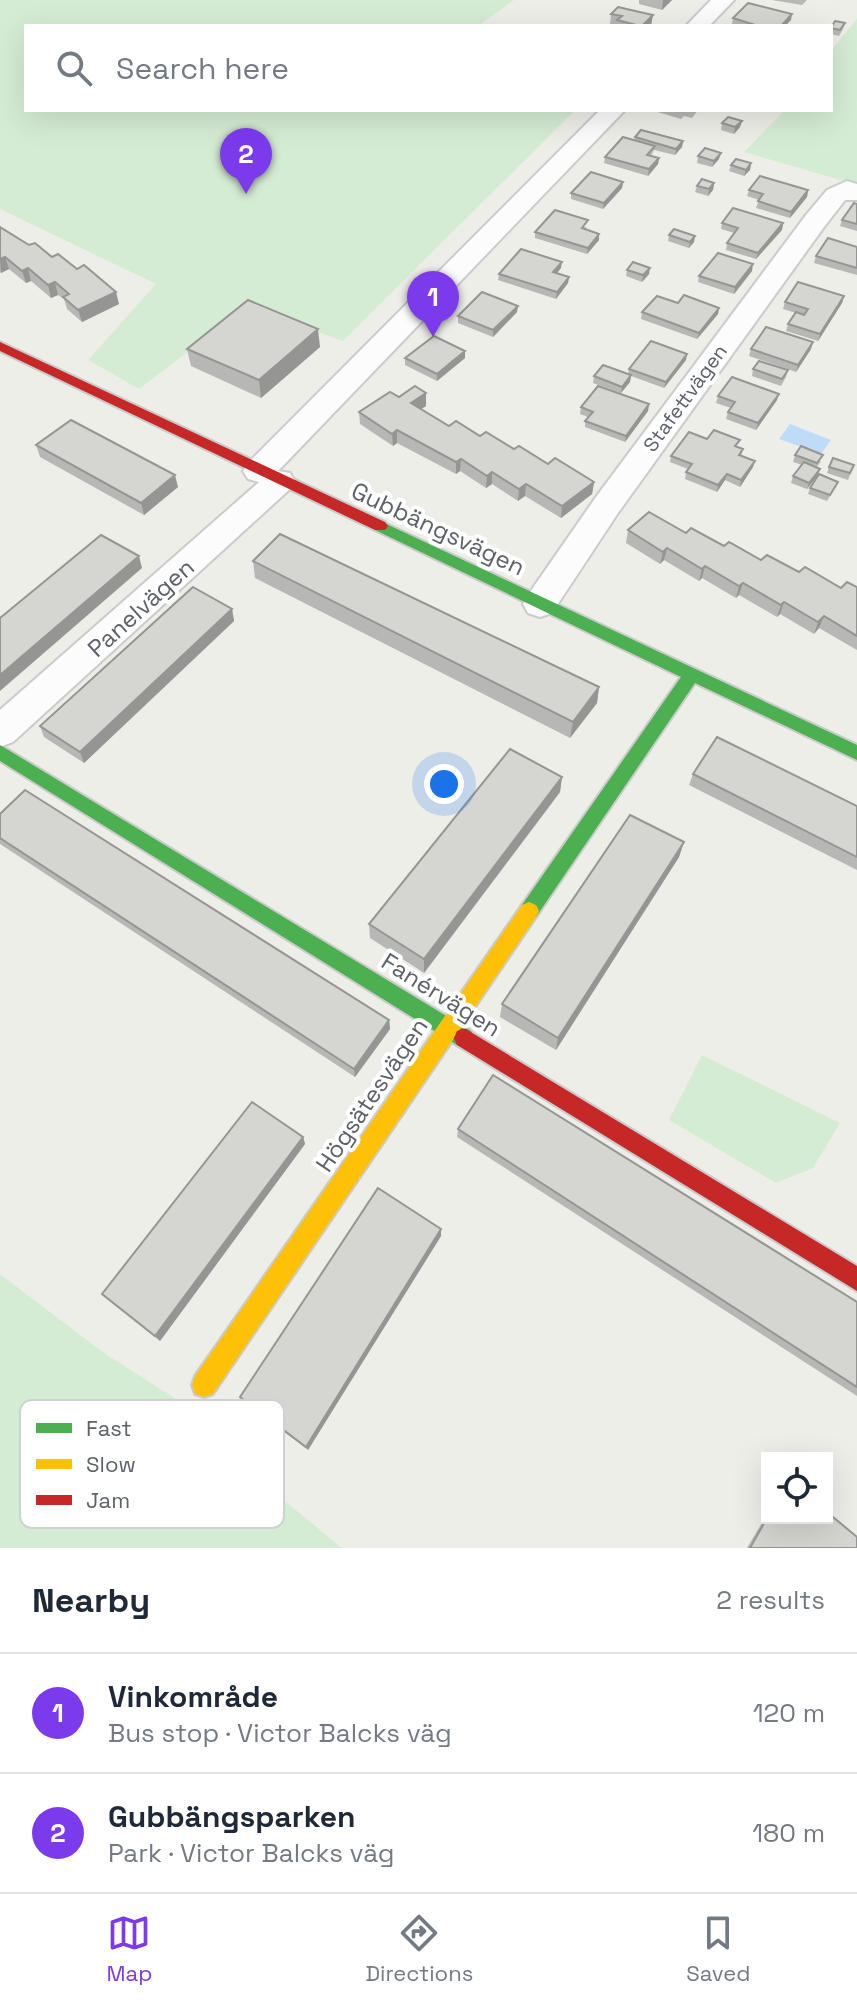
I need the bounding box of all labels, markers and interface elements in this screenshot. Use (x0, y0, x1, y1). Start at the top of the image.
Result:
search box (24, 24, 833, 112)
icon: search (52, 46, 96, 90)
text: Search here (116, 49, 289, 88)
pin: 2 (220, 128, 272, 194)
pin: 1 (407, 271, 459, 337)
street label: Stafettvägen (637, 339, 733, 457)
street label: Gubbängsvägen (346, 475, 530, 582)
street label: Panelvägen (81, 552, 201, 664)
your location (424, 764, 464, 804)
street label: Fanérvägen (376, 946, 507, 1043)
street label: Högsätesvägen (309, 1012, 434, 1178)
legend (20, 1400, 284, 1528)
text: Fast (86, 1414, 132, 1442)
text: Slow (86, 1450, 136, 1478)
map controls (761, 1452, 833, 1524)
button: locate (761, 1452, 833, 1524)
text: Jam (86, 1486, 130, 1514)
text: Nearby (32, 1579, 150, 1622)
text: 2 results (716, 1583, 825, 1617)
text: Vinkområde (108, 1677, 278, 1716)
text: 1 (52, 1696, 64, 1730)
text: 120 m (753, 1696, 825, 1730)
text: Bus stop · Victor Balcks väg (108, 1716, 452, 1750)
text: Gubbängsparken (108, 1797, 355, 1836)
text: 2 (50, 1816, 66, 1850)
text: 180 m (752, 1816, 825, 1850)
text: Park · Victor Balcks väg (108, 1836, 395, 1870)
tab: Map (107, 1911, 152, 1987)
tab: Directions (365, 1911, 473, 1987)
tab: Saved (686, 1911, 750, 1987)

